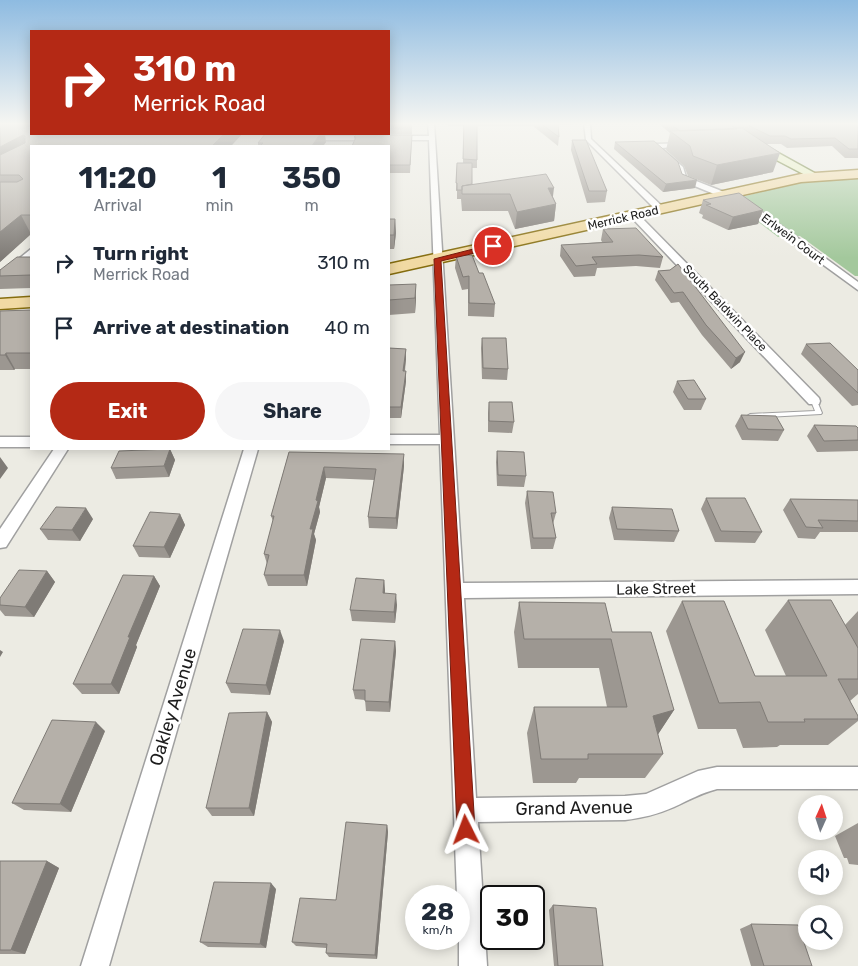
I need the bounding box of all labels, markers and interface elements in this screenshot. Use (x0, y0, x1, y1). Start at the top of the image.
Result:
text: 310 m (133, 48, 236, 90)
icon: right (50, 50, 115, 115)
text: Merrick Road (133, 90, 266, 117)
text: 11:20 (79, 160, 157, 196)
text: 1 (212, 160, 227, 196)
text: 350 (282, 160, 341, 196)
text: Arrival (94, 196, 142, 215)
text: min (206, 196, 233, 215)
text: m (305, 196, 319, 215)
street label: Merrick Road (586, 203, 660, 233)
street label: Erlwein Court (759, 211, 828, 267)
pin (472, 225, 514, 267)
icon: arrive (479, 232, 507, 260)
text: Turn right (93, 242, 188, 265)
icon: right (50, 249, 78, 277)
text: 310 m (317, 251, 370, 274)
street label: South Baldwin Place (680, 262, 770, 354)
text: Merrick Road (93, 265, 189, 284)
icon: arrive (50, 314, 78, 342)
text: Arrive at destination (93, 316, 289, 339)
text: 40 m (325, 316, 370, 339)
button: Exit (50, 382, 205, 440)
button: Share (215, 382, 370, 440)
street label: Lake Street (616, 579, 696, 599)
street label: Oakley Avenue (145, 645, 201, 769)
north arrow (798, 795, 842, 840)
map controls (798, 795, 843, 950)
street label: Grand Avenue (515, 796, 633, 820)
position arrow (439, 803, 491, 855)
button: sound (798, 850, 843, 895)
speed limit sign: 30 (480, 885, 545, 950)
text: 28 (421, 897, 454, 926)
button: search (798, 905, 843, 950)
text: km/h (423, 923, 452, 937)

